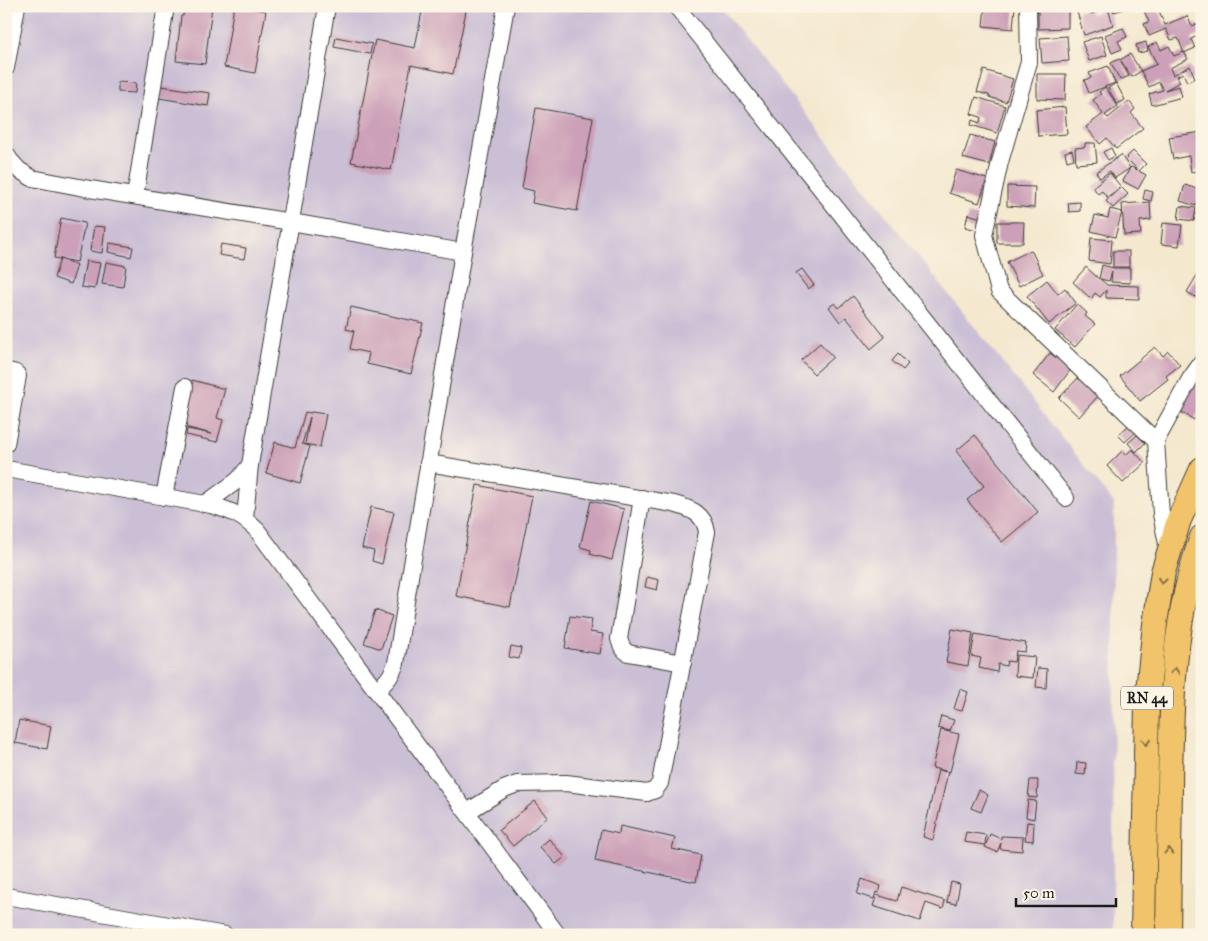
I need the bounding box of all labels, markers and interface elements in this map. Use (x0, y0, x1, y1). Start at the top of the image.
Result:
one-way arrow (1157, 577, 1168, 585)
one-way arrow (1169, 667, 1180, 675)
road number: RN 44 (1121, 686, 1173, 710)
one-way arrow (1141, 739, 1152, 747)
one-way arrow (1164, 847, 1174, 854)
scale bar (1016, 876, 1116, 908)
text: 50 m (1023, 884, 1055, 902)

